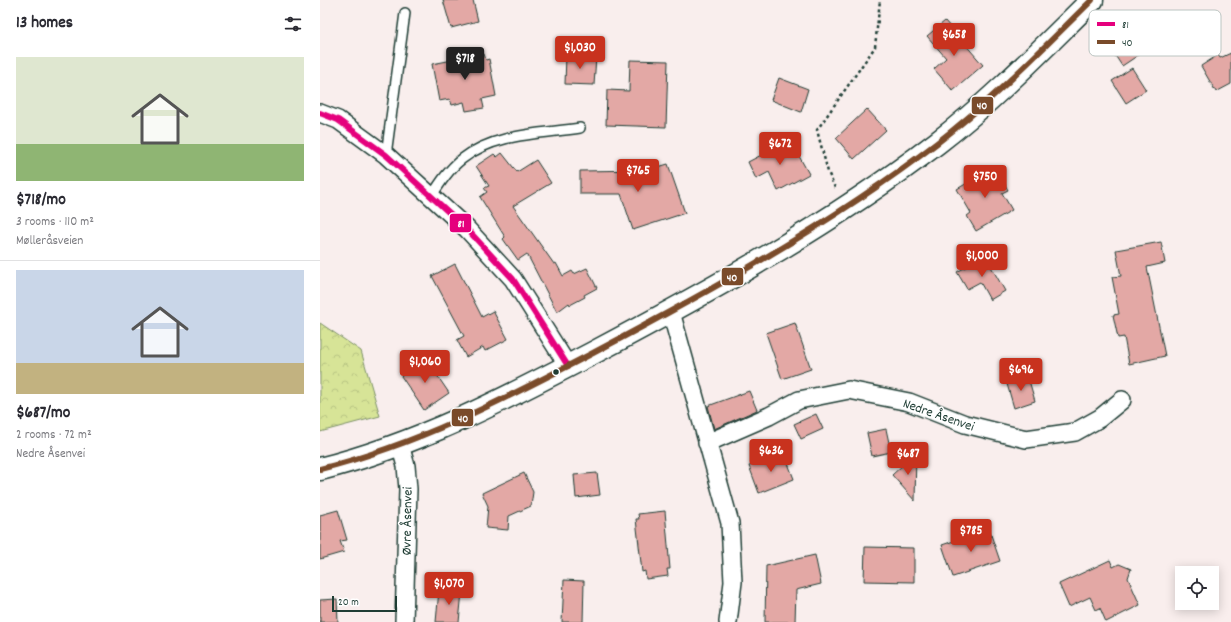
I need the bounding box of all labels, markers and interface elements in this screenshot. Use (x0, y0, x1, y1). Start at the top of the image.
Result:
legend (1089, 10, 1221, 56)
text: 13 homes (16, 12, 73, 36)
icon: filters (282, 13, 304, 35)
text: 81 (1122, 18, 1129, 34)
pin: $658 (930, 23, 978, 57)
text: $658 (942, 26, 966, 45)
pin: $1,030 (547, 36, 613, 70)
text: 40 (1122, 36, 1133, 52)
text: $1,030 (564, 39, 596, 58)
pin: $718 (441, 47, 489, 81)
text: $718 (455, 50, 475, 69)
icon: home (124, 83, 196, 155)
line badge: 40 (971, 96, 994, 115)
text: 40 (977, 99, 987, 115)
pin: $672 (756, 132, 804, 166)
text: $672 (768, 135, 792, 154)
pin: $765 (614, 159, 662, 193)
text: $765 (626, 162, 650, 181)
pin: $750 (961, 165, 1009, 199)
text: $750 (973, 168, 997, 187)
text: $718/mo (16, 189, 66, 213)
text: 3 rooms · 110 m² (16, 213, 94, 232)
line badge: 81 (449, 213, 472, 233)
text: 81 (458, 217, 464, 233)
text: Mølleråsveien (16, 232, 83, 251)
pin: $1,000 (949, 244, 1015, 278)
text: $1,000 (965, 247, 999, 266)
line badge: 40 (721, 267, 744, 286)
text: 40 (727, 271, 737, 287)
icon: home (124, 296, 196, 368)
pin: $1,060 (392, 350, 458, 384)
text: $1,060 (409, 353, 441, 372)
pin: $696 (997, 358, 1045, 392)
text: $696 (1008, 361, 1034, 380)
unlabelled marker (551, 367, 561, 377)
street label: Nedre Åsenvei (900, 394, 977, 438)
text: $687/mo (16, 402, 70, 426)
line badge: 40 (451, 408, 474, 427)
text: 40 (458, 412, 468, 428)
text: 2 rooms · 72 m² (16, 426, 92, 445)
pin: $636 (747, 439, 795, 473)
text: $636 (758, 442, 784, 461)
pin: $687 (884, 442, 932, 476)
text: Nedre Åsenvei (16, 445, 85, 464)
text: $687 (896, 445, 920, 464)
street label: Øvre Åsenvei (397, 486, 419, 555)
pin: $785 (947, 519, 995, 553)
text: $785 (960, 522, 982, 541)
map controls (1175, 566, 1219, 610)
button: locate (1175, 566, 1219, 610)
pin: $1,070 (416, 572, 482, 606)
text: $1,070 (433, 575, 465, 594)
scale bar (332, 594, 397, 613)
text: 20 m (338, 595, 359, 611)

